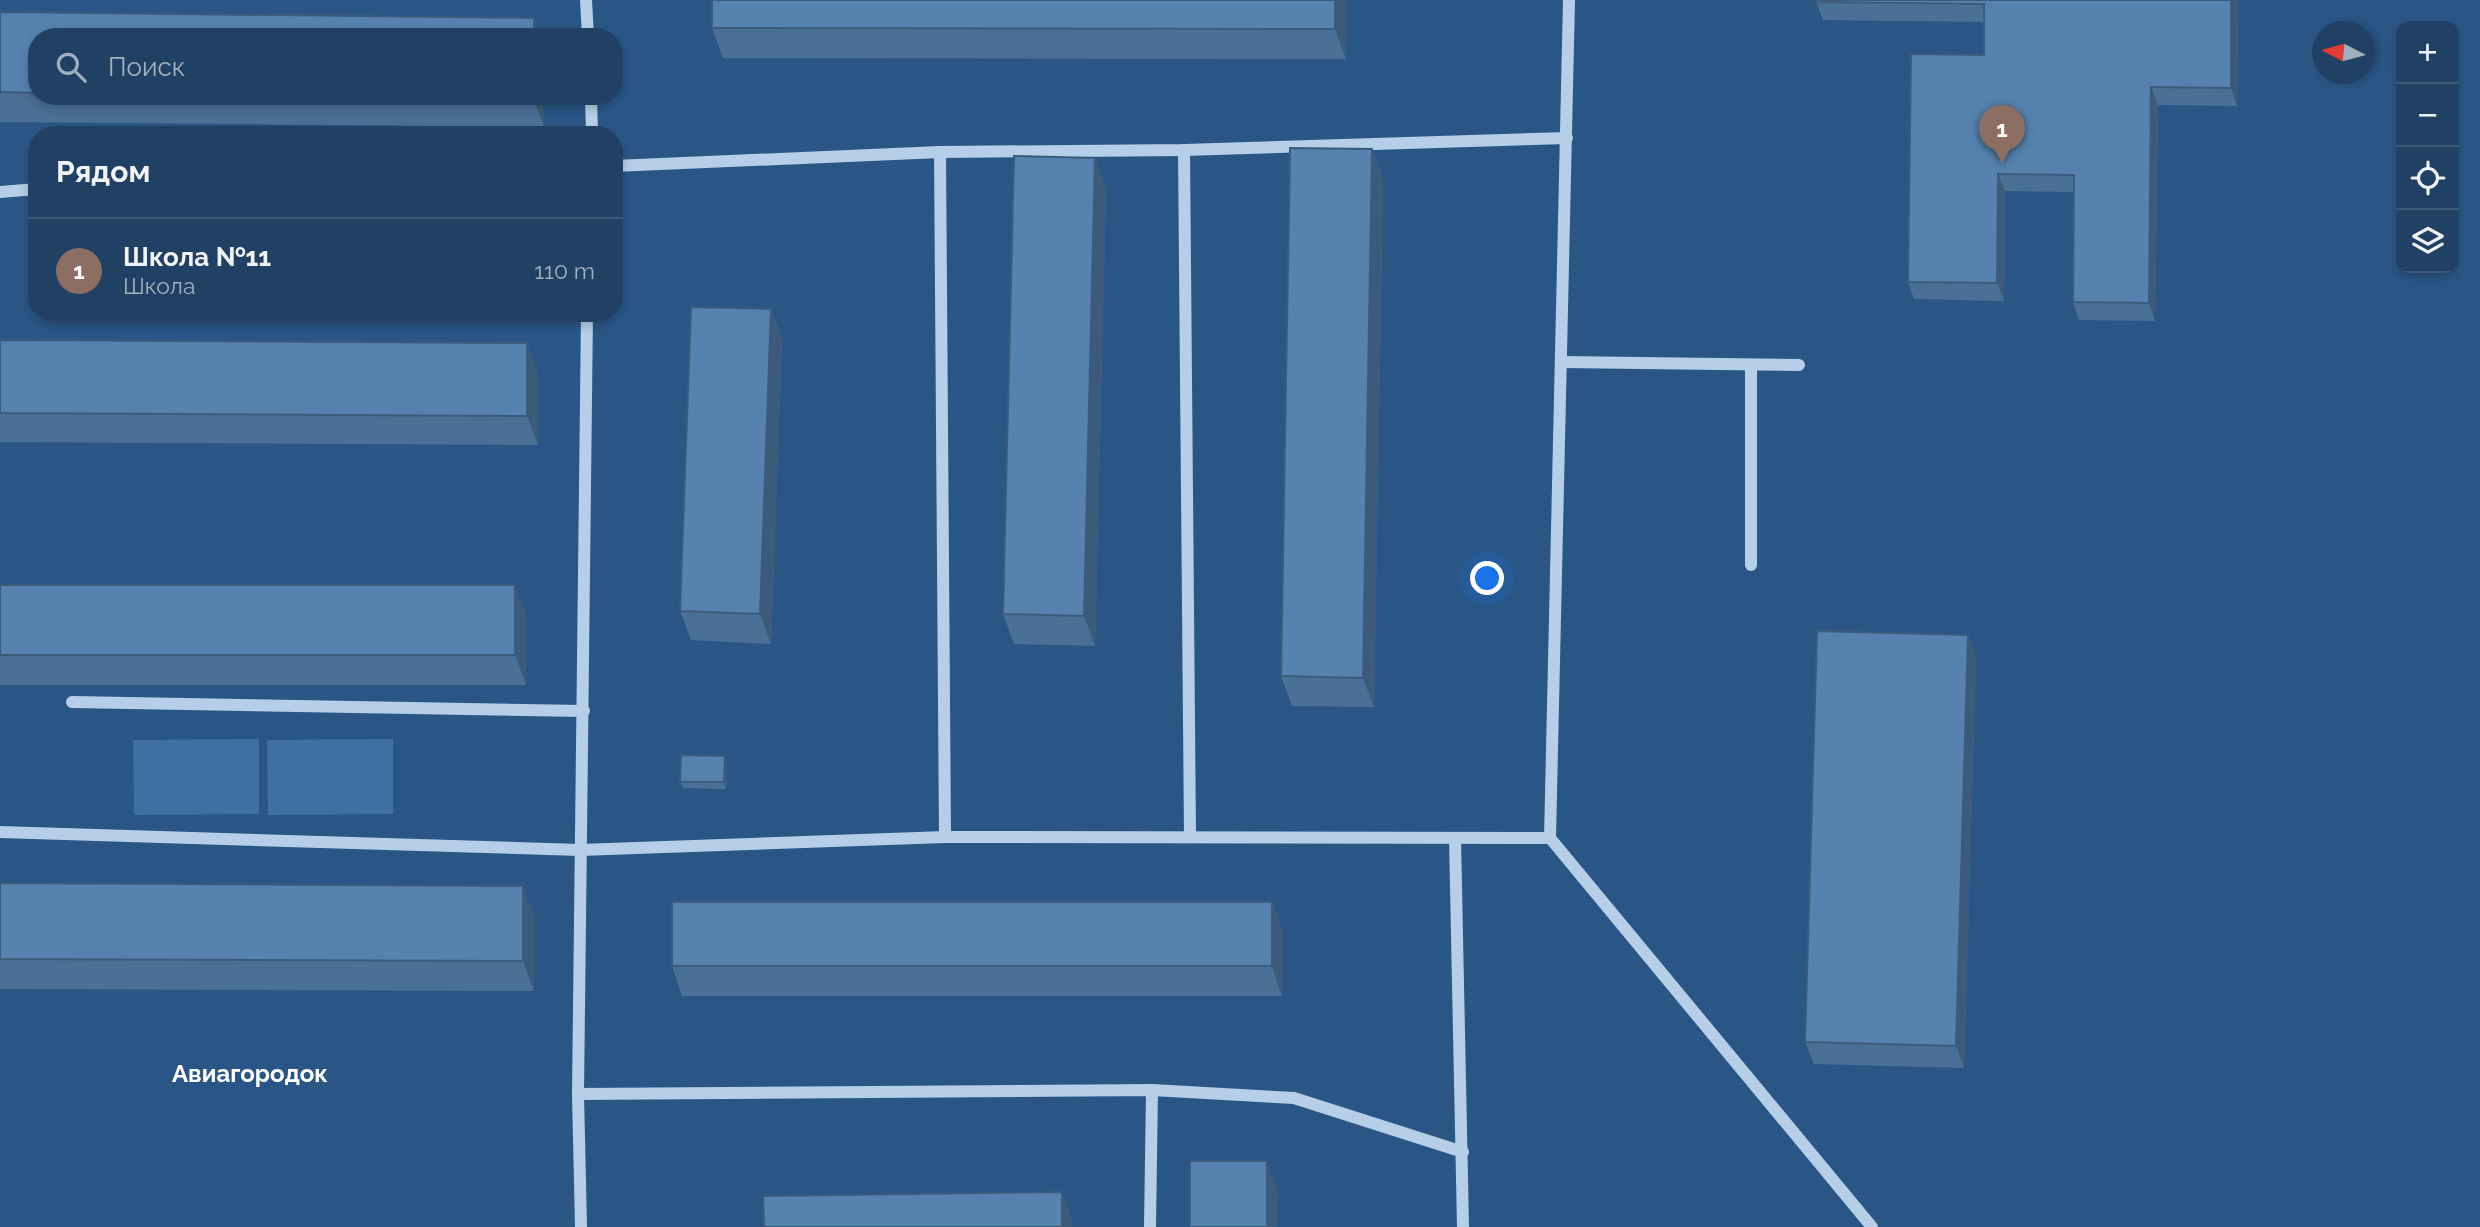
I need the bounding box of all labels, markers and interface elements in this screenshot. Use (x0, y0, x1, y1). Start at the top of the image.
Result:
north arrow (2312, 21, 2375, 84)
map controls (2396, 21, 2459, 273)
button: + (2396, 21, 2459, 84)
search box (28, 28, 623, 105)
icon: search (52, 48, 90, 86)
text: Поиск (108, 52, 185, 82)
button: − (2396, 84, 2459, 147)
pin: 1 (1979, 105, 2025, 163)
button: locate (2396, 147, 2459, 210)
text: Рядом (56, 154, 150, 189)
button: layers (2396, 210, 2459, 273)
text: Школа №11 (123, 242, 271, 272)
text: 1 (73, 257, 85, 284)
text: 110 m (534, 257, 595, 284)
text: Школа (123, 272, 196, 299)
your location (1470, 561, 1504, 595)
district label: Авиагородок (172, 1059, 328, 1088)

